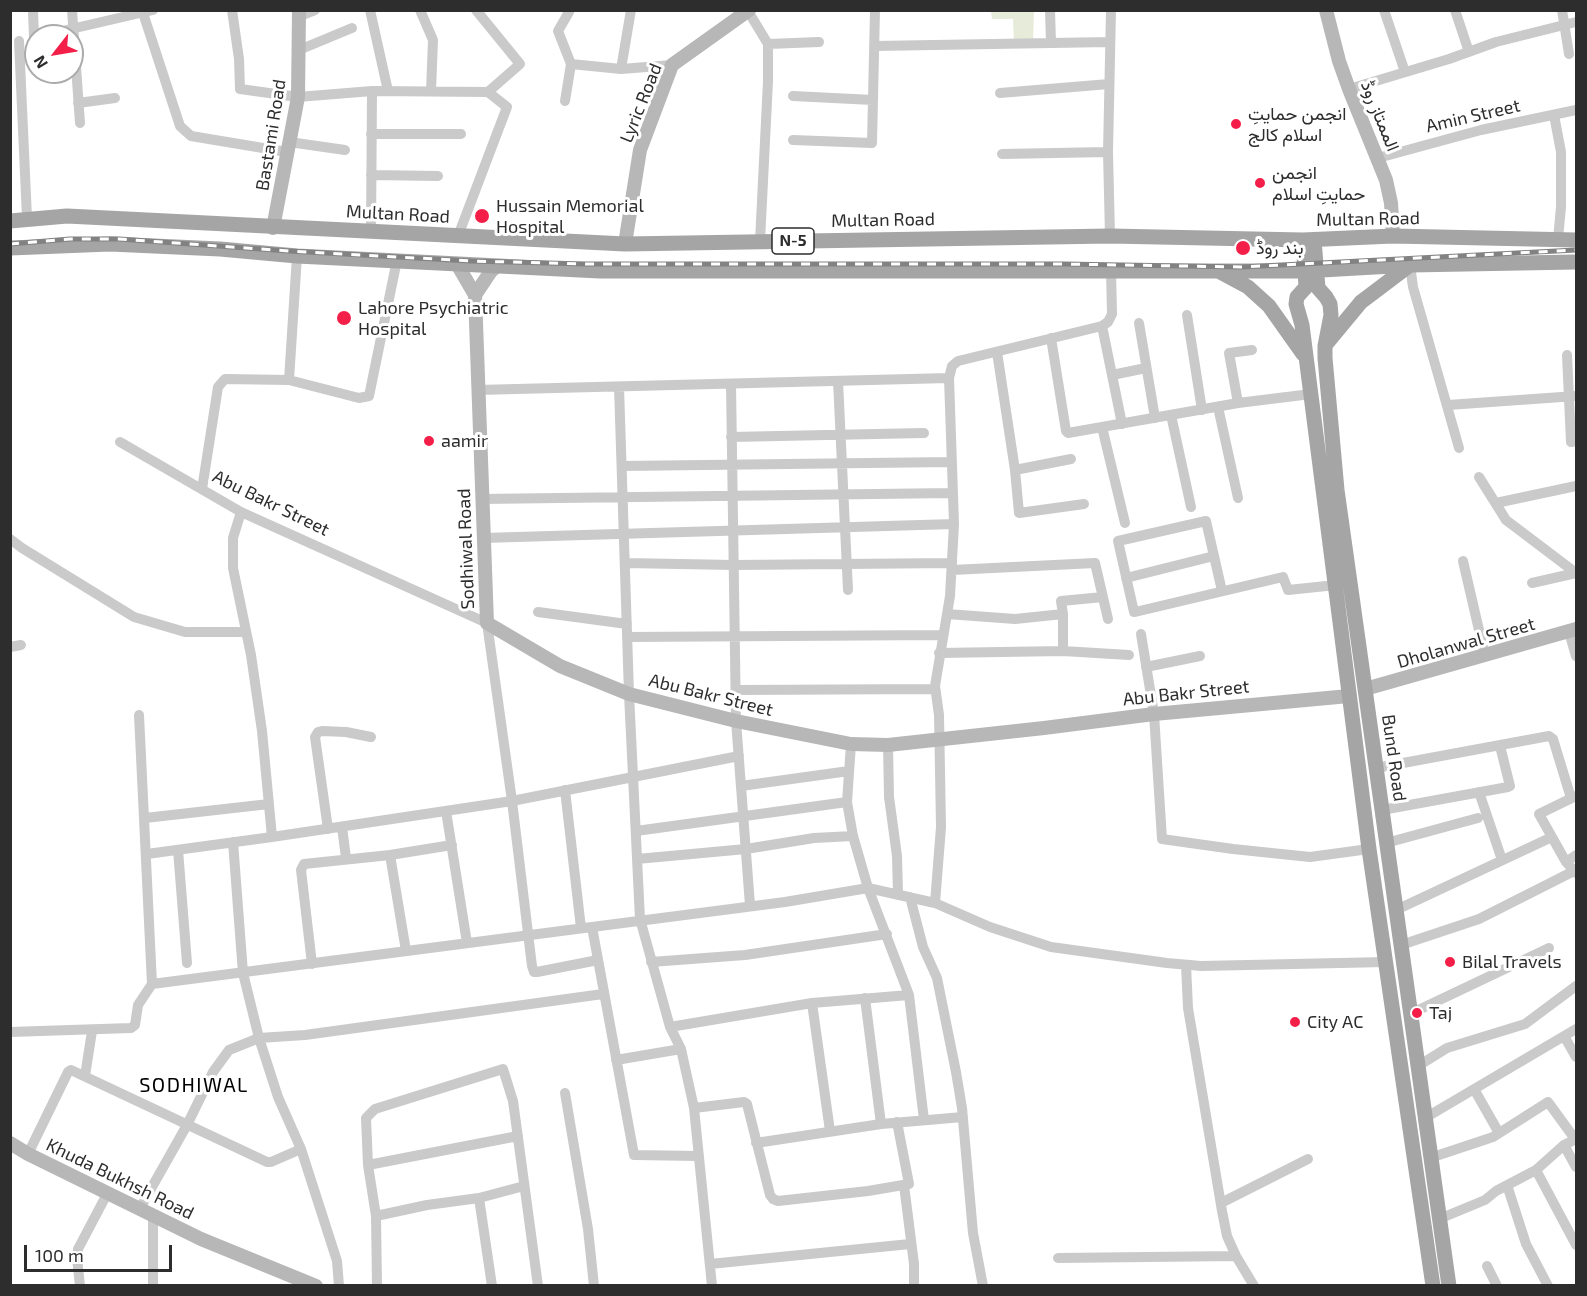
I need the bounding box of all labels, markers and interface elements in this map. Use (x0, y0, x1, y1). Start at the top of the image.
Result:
north arrow (24, 24, 84, 84)
text: N (29, 53, 51, 72)
street label: Lyric Road (615, 60, 667, 146)
street label: Bastami Road (252, 78, 290, 192)
street label: الممتاز روڈ (1356, 78, 1404, 154)
street label: Amin Street (1424, 95, 1522, 137)
place label: انجمن حمایتِ اسلام کالج (1248, 103, 1346, 146)
marker: انجمن حمایتِ اسلام کالج (1229, 117, 1243, 131)
place label: انجمن حمایتِ اسلام (1272, 162, 1365, 204)
marker: انجمن حمایتِ اسلام (1253, 176, 1267, 190)
place label: Hussain Memorial Hospital (496, 195, 644, 238)
street label: Multan Road (346, 200, 450, 228)
marker: Hussain Memorial Hospital (473, 207, 491, 225)
street label: Multan Road (1316, 207, 1420, 231)
street label: Multan Road (831, 208, 935, 232)
road number: N-5 (772, 228, 814, 254)
place label: بند روڈ (1256, 237, 1303, 259)
marker: بند روڈ (1234, 239, 1252, 257)
place label: Lahore Psychiatric Hospital (358, 297, 509, 340)
marker: Lahore Psychiatric Hospital (335, 309, 353, 327)
place label: aamir (441, 430, 488, 452)
marker: aamir (422, 434, 436, 448)
street label: Abu Bakr Street (209, 465, 333, 541)
street label: Sodhiwal Road (453, 488, 479, 610)
street label: Dholanwal Street (1395, 613, 1537, 673)
street label: Abu Bakr Street (647, 669, 775, 721)
street label: Abu Bakr Street (1122, 676, 1250, 710)
street label: Bund Road (1377, 713, 1411, 803)
place label: Bilal Travels (1462, 951, 1562, 973)
marker: Bilal Travels (1443, 955, 1457, 969)
place label: Taj (1429, 1002, 1452, 1024)
marker: Taj (1410, 1006, 1424, 1020)
place label: City AC (1307, 1011, 1364, 1033)
marker: City AC (1288, 1015, 1302, 1029)
district label: SODHIWAL (139, 1073, 249, 1097)
street label: Khuda Bukhsh Road (43, 1134, 197, 1224)
scale bar (27, 1233, 176, 1271)
text: 100 m (35, 1244, 84, 1266)

